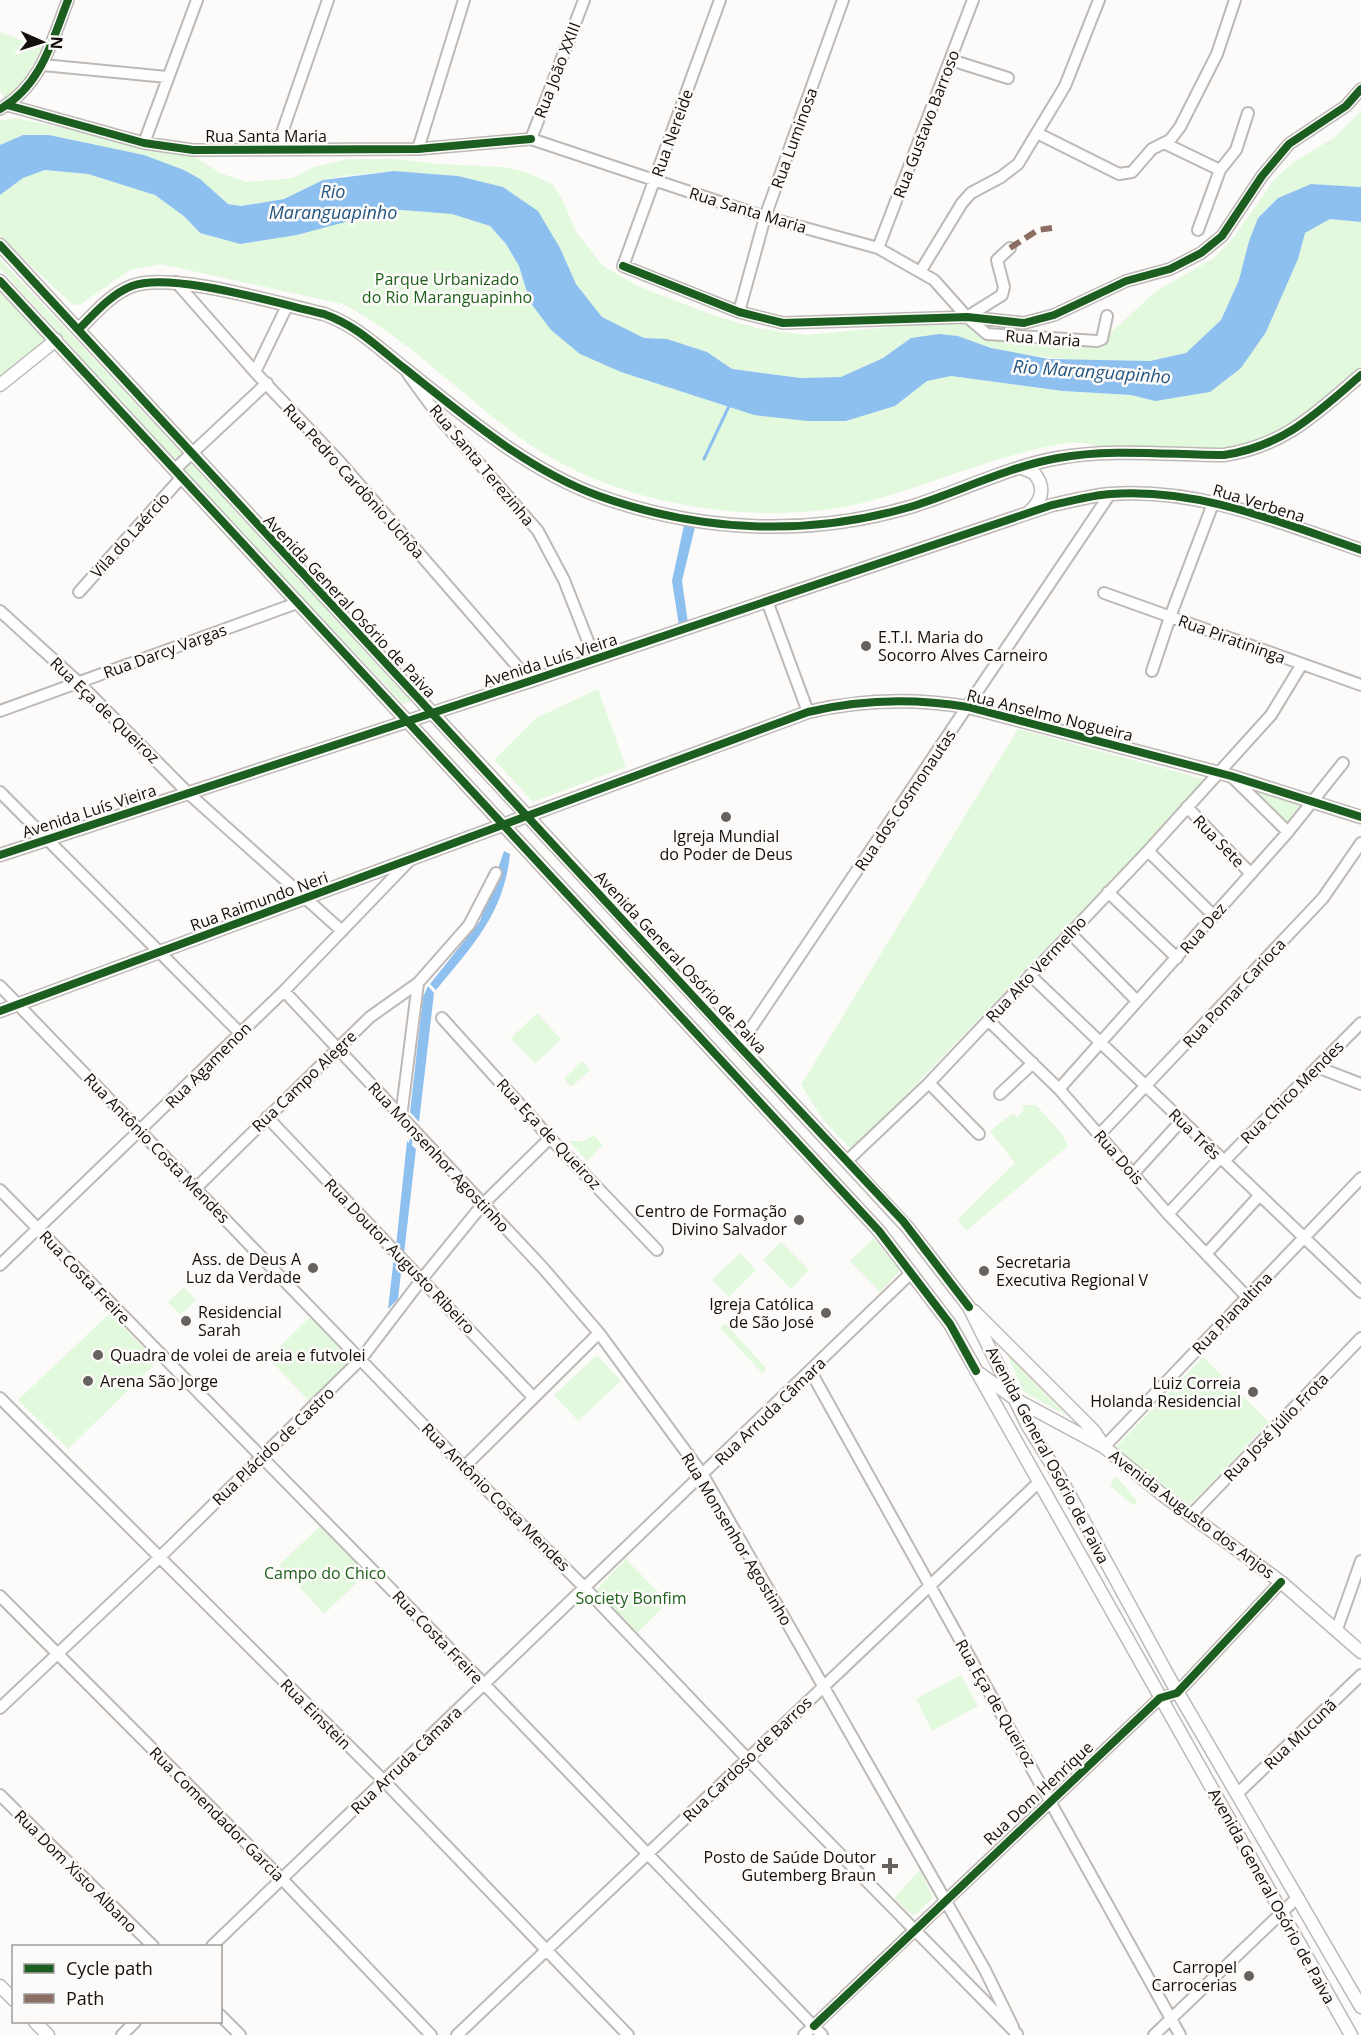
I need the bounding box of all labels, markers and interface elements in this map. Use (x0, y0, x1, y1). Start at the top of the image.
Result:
north arrow (12, 12, 72, 72)
street label: Rua João XXIII (529, 19, 585, 121)
text: N (46, 36, 68, 50)
street label: Rua Gustavo Barroso (888, 47, 964, 201)
street label: Rua Luminosa (766, 85, 822, 191)
street label: Rua Nereide (646, 86, 698, 180)
street label: Rua Santa Maria (205, 125, 327, 147)
water label: Rio Maranguapinho (269, 179, 397, 224)
street label: Rua Santa Maria (687, 182, 809, 238)
park label: Parque Urbanizado do Rio Maranguapinho (362, 268, 532, 308)
street label: Rua Maria (1005, 324, 1081, 352)
water label: Rio Maranguapinho (1012, 354, 1172, 388)
street label: Rua Pedro Cardônio Uchôa (278, 399, 430, 563)
street label: Rua Santa Terezinha (425, 400, 539, 530)
street label: Rua Verbena (1210, 479, 1308, 527)
street label: Vila do Laércio (86, 487, 174, 583)
street label: Avenida General Osório de Paiva (259, 510, 441, 702)
street label: Rua Piratininga (1175, 609, 1289, 669)
street label: Rua Darcy Vargas (100, 618, 230, 684)
place label: E.T.I. Maria do Socorro Alves Carneiro (878, 626, 1048, 666)
street label: Avenida Luís Vieira (480, 628, 620, 692)
marker: E.T.I. Maria do Socorro Alves Carneiro (859, 639, 873, 653)
street label: Rua Eça de Queiroz (45, 652, 165, 768)
street label: Rua Anselmo Nogueira (965, 684, 1135, 746)
street label: Rua dos Cosmonautas (849, 725, 961, 875)
street label: Avenida Luís Vieira (19, 779, 159, 843)
marker: Igreja Mundial do Poder de Deus (719, 810, 733, 824)
street label: Rua Sete (1188, 810, 1250, 872)
place label: Igreja Mundial do Poder de Deus (659, 825, 793, 865)
street label: Rua Raimundo Neri (187, 866, 331, 936)
street label: Avenida General Osório de Paiva (590, 866, 772, 1058)
street label: Rua Dez (1175, 898, 1231, 958)
street label: Rua Alto Vermelho (981, 911, 1091, 1027)
street label: Rua Pomar Carioca (1177, 934, 1291, 1052)
street label: Rua Agamenon (160, 1017, 256, 1113)
street label: Rua Campo Alegre (247, 1025, 361, 1137)
street label: Rua Chico Mendes (1236, 1036, 1348, 1148)
street label: Rua Antônio Costa Mendes (79, 1068, 235, 1228)
street label: Rua Eça de Queiroz (492, 1074, 606, 1194)
street label: Rua Monsenhor Agostinho (363, 1077, 515, 1237)
street label: Rua Três (1164, 1104, 1226, 1164)
street label: Rua Dois (1089, 1125, 1149, 1189)
street label: Rua Doutor Augusto Ribeiro (320, 1173, 480, 1339)
place label: Centro de Formação Divino Salvador (635, 1200, 787, 1240)
marker: Centro de Formação Divino Salvador (792, 1213, 806, 1227)
street label: Rua Costa Freire (35, 1225, 135, 1329)
place label: Ass. de Deus A Luz da Verdade (186, 1248, 302, 1288)
place label: Secretaria Executiva Regional V (996, 1251, 1149, 1291)
marker: Ass. de Deus A Luz da Verdade (306, 1261, 320, 1275)
marker: Secretaria Executiva Regional V (977, 1264, 991, 1278)
street label: Rua Planaltina (1187, 1267, 1277, 1359)
place label: Igreja Católica de São José (709, 1293, 814, 1333)
place label: Residencial Sarah (198, 1301, 282, 1341)
marker: Igreja Católica de São José (819, 1306, 833, 1320)
marker: Residencial Sarah (179, 1314, 193, 1328)
street label: Avenida General Osório de Paiva (981, 1342, 1115, 1568)
place label: Quadra de volei de areia e futvolei (110, 1344, 365, 1366)
marker: Quadra de volei de areia e futvolei (91, 1348, 105, 1362)
street label: Rua Arruda Câmara (710, 1352, 830, 1470)
street label: Rua José Júlio Frota (1219, 1368, 1333, 1486)
place label: Arena São Jorge (100, 1370, 218, 1392)
place label: Luiz Correia Holanda Residencial (1090, 1372, 1241, 1412)
marker: Arena São Jorge (81, 1374, 95, 1388)
street label: Rua Plácido de Castro (207, 1382, 339, 1510)
marker: Luiz Correia Holanda Residencial (1246, 1385, 1260, 1399)
street label: Rua Antônio Costa Mendes (417, 1418, 575, 1576)
street label: Avenida Augusto dos Anjos (1105, 1445, 1279, 1583)
street label: Rua Monsenhor Agostinho (677, 1448, 797, 1630)
park label: Campo do Chico (264, 1562, 386, 1584)
street label: Rua Costa Freire (388, 1585, 488, 1689)
park label: Society Bonfim (576, 1587, 686, 1609)
street label: Rua Eça de Queiroz (950, 1635, 1042, 1771)
street label: Rua Einstein (276, 1674, 356, 1754)
street label: Rua Cardoso de Barros (678, 1692, 816, 1826)
street label: Rua Mucunã (1259, 1694, 1341, 1774)
street label: Rua Arruda Câmara (346, 1701, 466, 1819)
street label: Rua Dom Henrique (978, 1736, 1098, 1850)
street label: Rua Comendador Garcia (145, 1742, 289, 1886)
street label: Avenida General Osório de Paiva (1203, 1784, 1341, 2008)
street label: Rua Dom Xisto Albano (10, 1805, 142, 1937)
place label: Posto de Saúde Doutor Gutemberg Braun (703, 1846, 876, 1886)
marker: Posto de Saúde Doutor Gutemberg Braun (881, 1857, 899, 1875)
legend (12, 1945, 222, 2023)
text: Cycle path (66, 1956, 153, 1980)
place label: Carropel Carrocerias (1152, 1956, 1237, 1996)
marker: Carropel Carrocerias (1242, 1969, 1256, 1983)
text: Path (66, 1986, 104, 2010)

